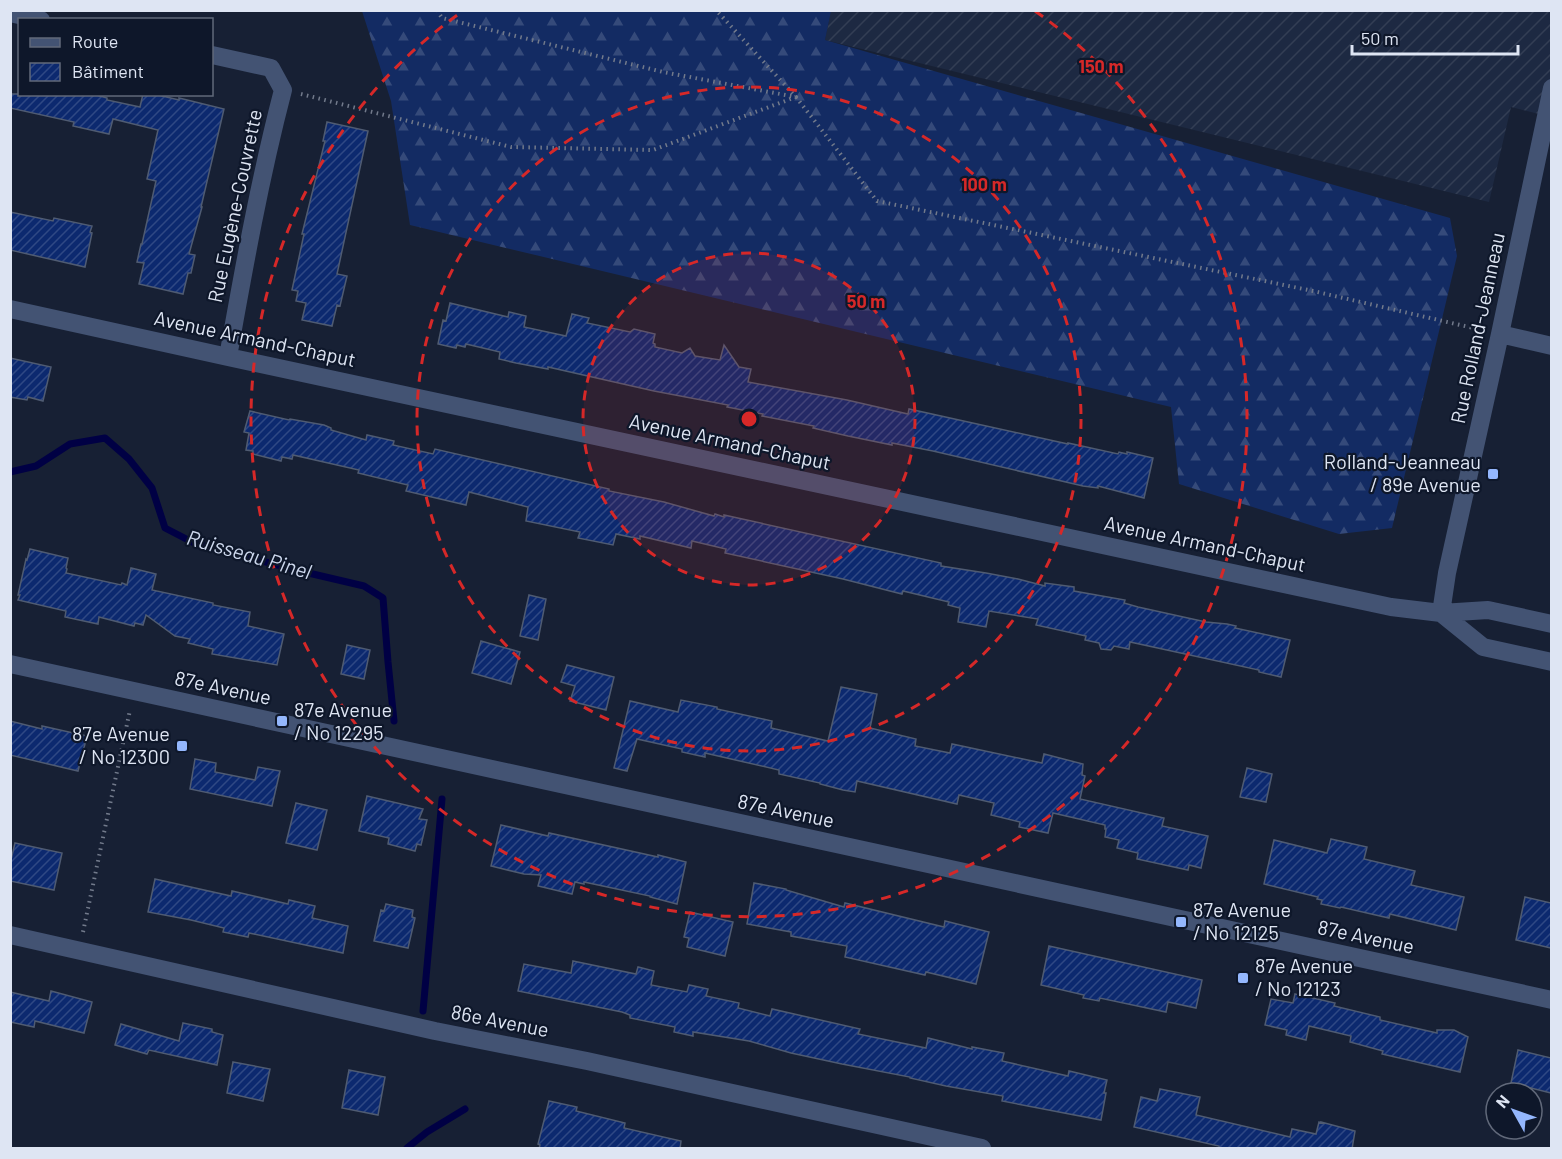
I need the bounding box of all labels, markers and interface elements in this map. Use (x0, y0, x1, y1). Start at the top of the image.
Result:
legend (18, 18, 213, 96)
scale bar (1352, 18, 1518, 56)
text: 50 m (1361, 27, 1399, 49)
text: Route (72, 30, 118, 52)
text: 150 m (1079, 55, 1123, 77)
text: Bâtiment (72, 60, 144, 82)
street label: Rue Eugène-Couvrette (202, 107, 266, 305)
text: 100 m (961, 173, 1007, 195)
street label: Rue Rolland-Jeanneau (1445, 230, 1509, 426)
text: 50 m (847, 290, 885, 312)
street label: Avenue Armand-Chaput (152, 305, 358, 371)
street label: Avenue Armand-Chaput (627, 408, 833, 474)
centre of rings (739, 409, 759, 429)
place label: Rolland-Jeanneau / 89e Avenue (1324, 449, 1481, 496)
marker: Rolland-Jeanneau / 89e Avenue (1486, 467, 1500, 481)
street label: Avenue Armand-Chaput (1102, 510, 1308, 576)
water label: Ruisseau Pinel (184, 524, 315, 583)
street label: 87e Avenue (173, 665, 274, 709)
place label: 87e Avenue / No 12295 (294, 697, 392, 744)
marker: 87e Avenue / No 12295 (275, 714, 289, 728)
place label: 87e Avenue / No 12300 (72, 721, 170, 768)
marker: 87e Avenue / No 12300 (175, 739, 189, 753)
street label: 87e Avenue (736, 788, 837, 832)
place label: 87e Avenue / No 12125 (1193, 897, 1291, 944)
street label: 87e Avenue (1316, 914, 1417, 958)
marker: 87e Avenue / No 12125 (1174, 915, 1188, 929)
place label: 87e Avenue / No 12123 (1255, 953, 1353, 1000)
marker: 87e Avenue / No 12123 (1236, 971, 1250, 985)
street label: 86e Avenue (449, 999, 551, 1041)
north arrow (1484, 1081, 1544, 1141)
text: N (1491, 1091, 1513, 1111)

